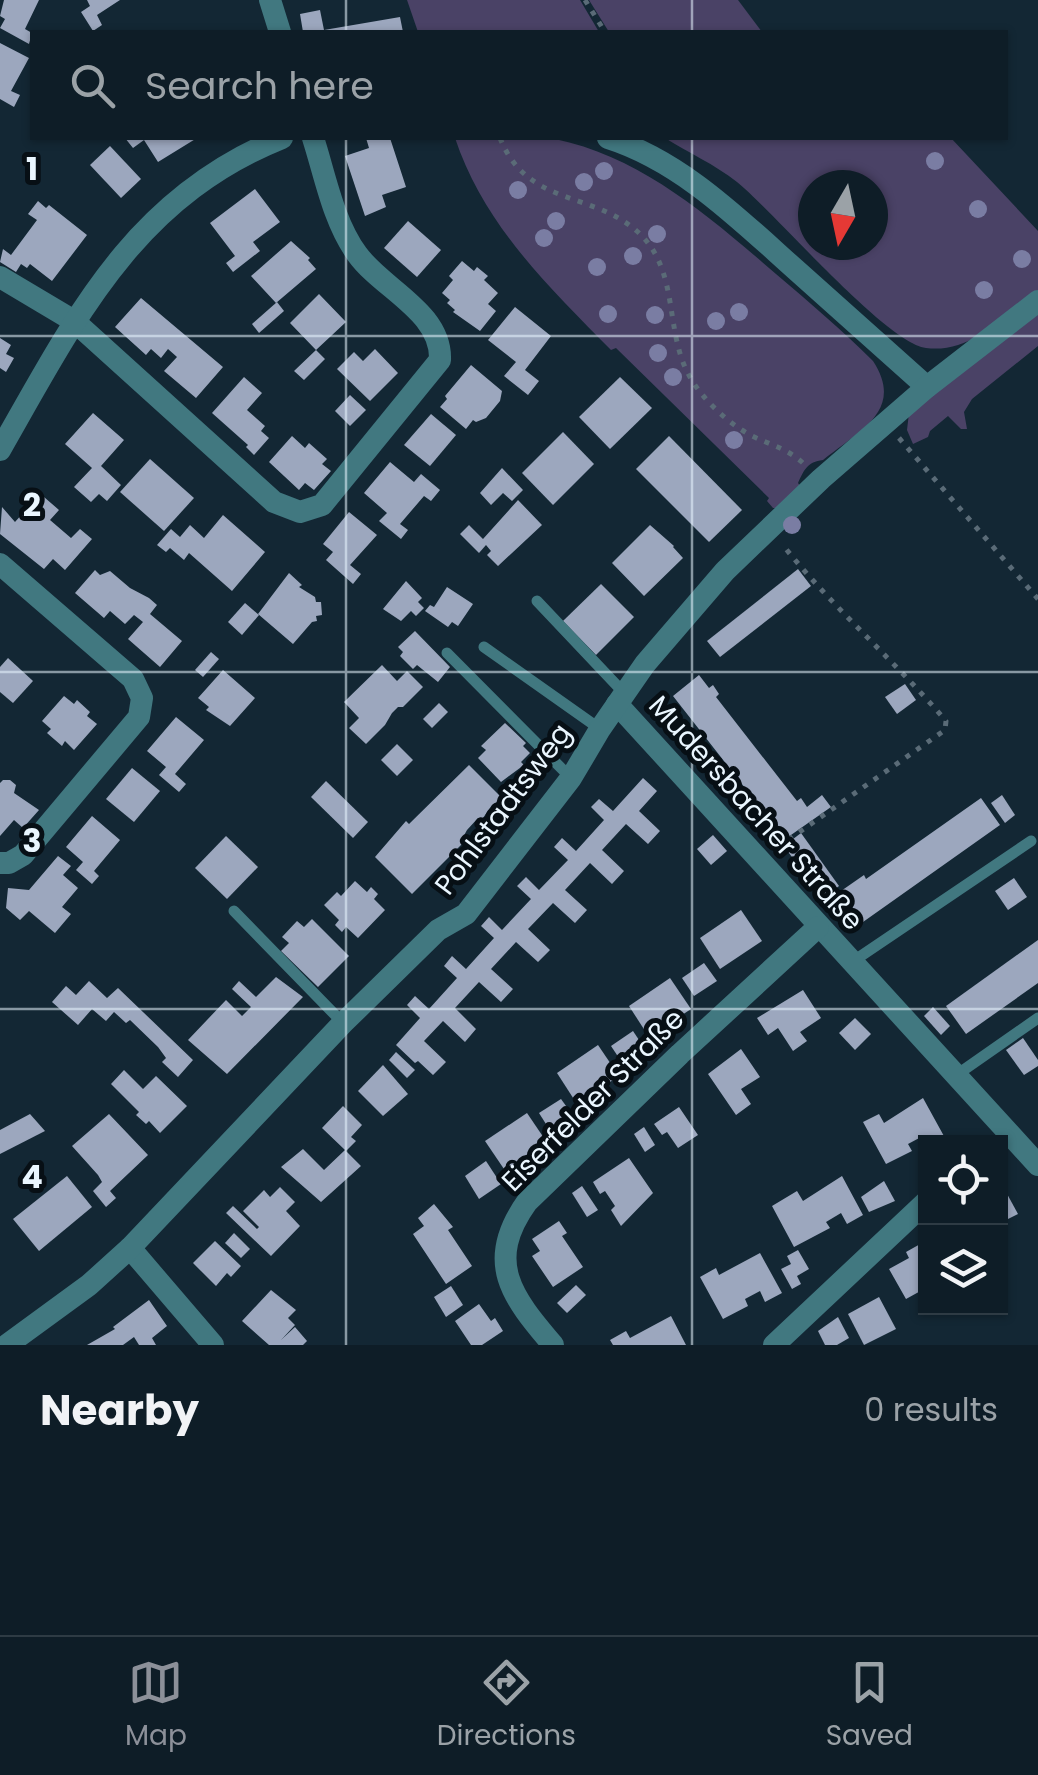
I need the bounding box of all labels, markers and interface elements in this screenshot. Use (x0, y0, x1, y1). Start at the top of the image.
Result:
search box (30, 30, 1008, 140)
icon: search (65, 58, 120, 113)
text: Search here (145, 59, 374, 112)
text: 1 (26, 146, 38, 191)
north arrow (798, 170, 888, 260)
text: 2 (23, 482, 41, 527)
street label: Mudersbacher Straße (640, 687, 872, 939)
street label: Pohlstadtsweg (426, 715, 580, 903)
text: 3 (22, 818, 42, 863)
street label: Eiserfelder Straße (493, 1000, 693, 1200)
map controls (918, 1135, 1008, 1315)
button: locate (918, 1135, 1008, 1225)
text: 4 (21, 1154, 43, 1199)
button: layers (918, 1225, 1008, 1315)
text: Nearby (40, 1381, 199, 1440)
text: 0 results (864, 1387, 998, 1432)
tab: Map (125, 1655, 187, 1757)
tab: Directions (437, 1655, 576, 1757)
tab: Saved (826, 1655, 913, 1757)

